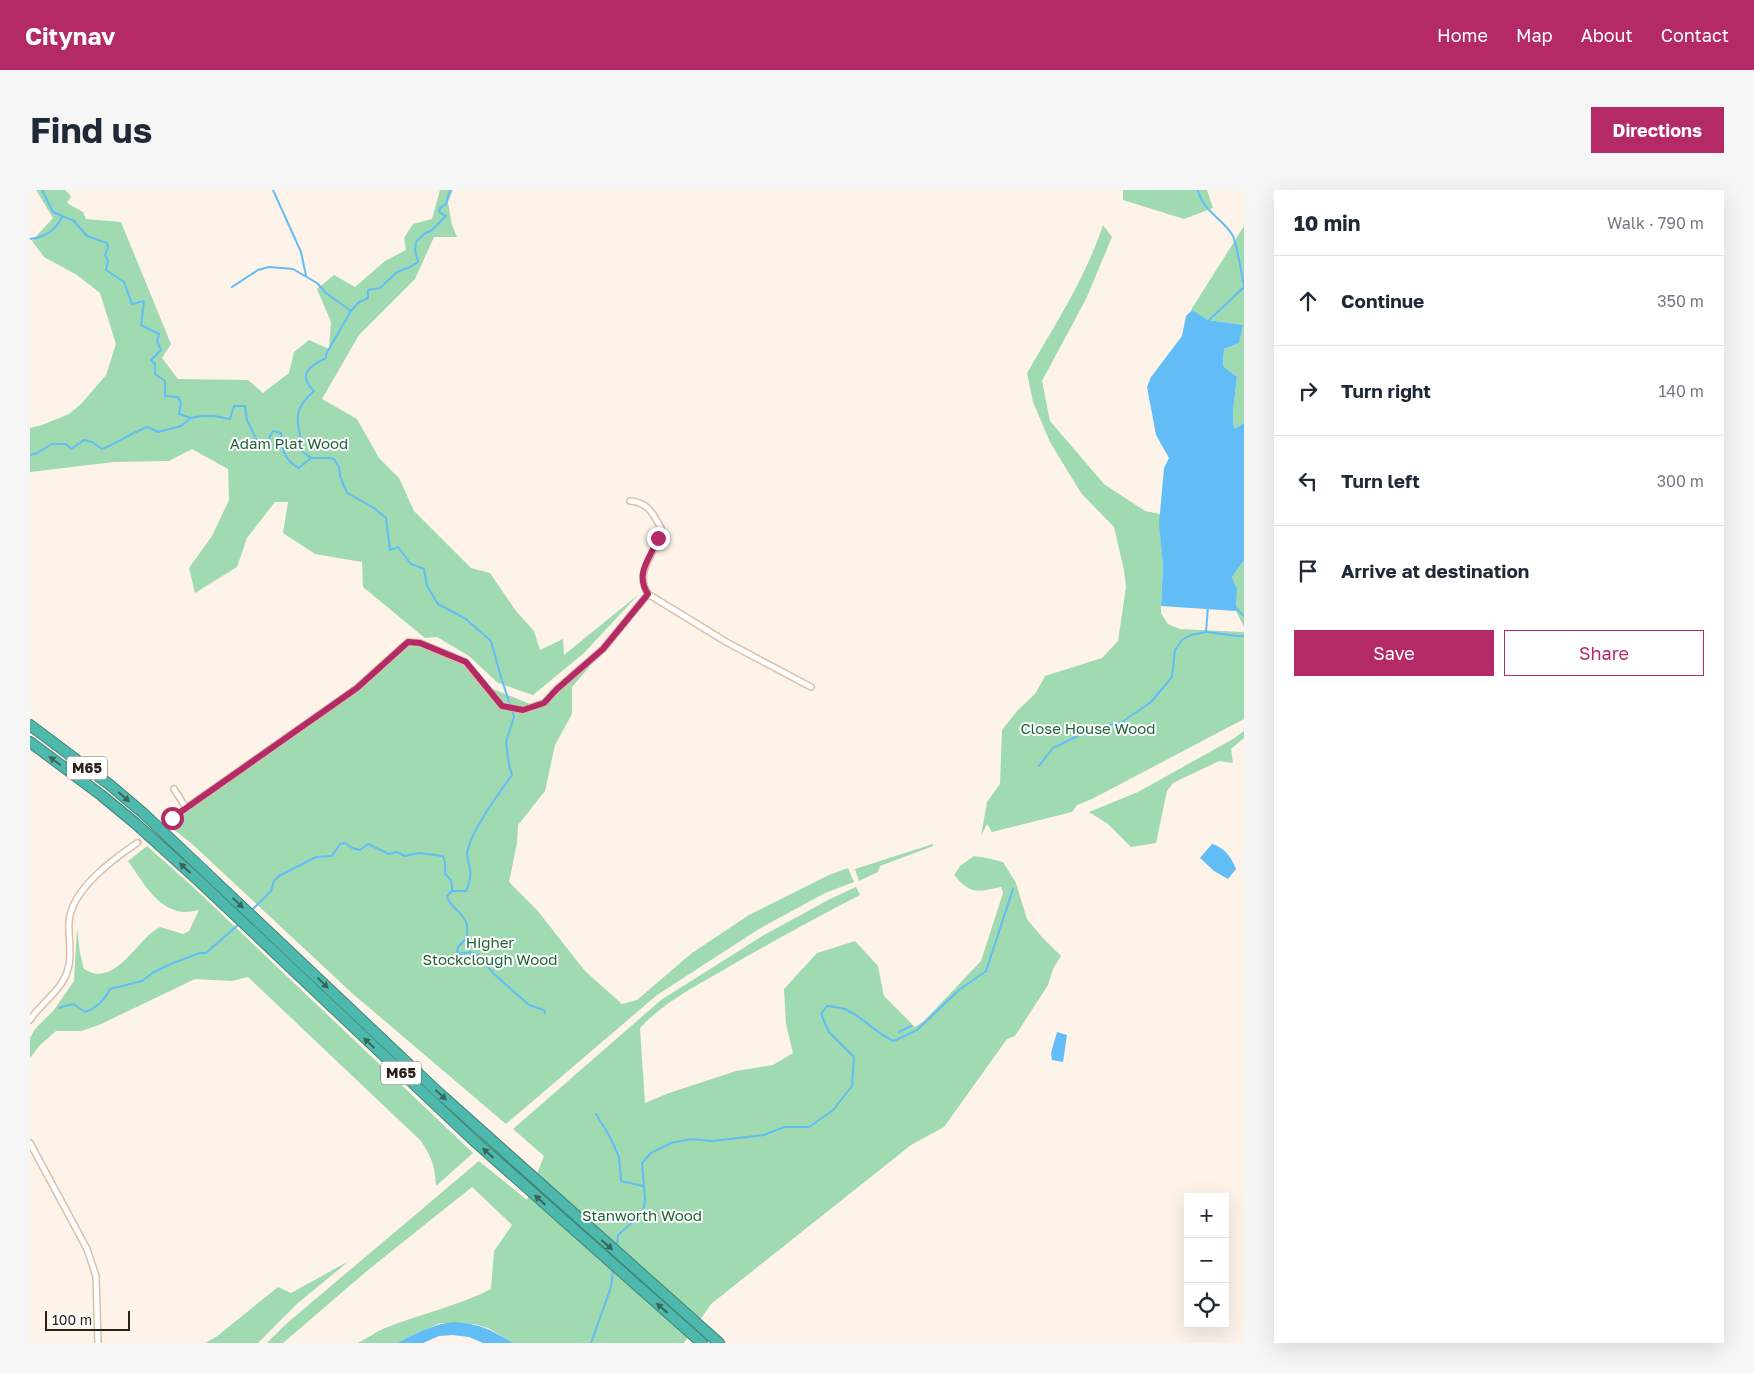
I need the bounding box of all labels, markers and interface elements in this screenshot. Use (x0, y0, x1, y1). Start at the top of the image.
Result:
text: Citynav (25, 21, 115, 50)
text: Home (1437, 24, 1488, 46)
text: Map (1516, 24, 1553, 46)
text: About (1581, 24, 1633, 46)
text: Contact (1661, 24, 1729, 46)
button: Directions (1591, 107, 1724, 153)
text: Find us (30, 109, 152, 151)
text: 10 min (1294, 210, 1361, 236)
text: Walk · 790 m (1607, 213, 1704, 233)
icon: ahead (1294, 287, 1322, 315)
text: Continue (1341, 289, 1424, 312)
text: 350 m (1657, 291, 1704, 311)
icon: right (1294, 377, 1322, 405)
text: Turn right (1341, 379, 1431, 402)
text: 140 m (1658, 381, 1704, 401)
park label: Adam Plat Wood (230, 434, 348, 452)
icon: left (1294, 467, 1322, 495)
text: Turn left (1341, 469, 1420, 492)
text: 300 m (1657, 471, 1704, 491)
route end (647, 527, 670, 550)
icon: arrive (1294, 557, 1322, 585)
text: Arrive at destination (1341, 559, 1529, 582)
button: Save (1294, 630, 1494, 676)
button: Share (1504, 630, 1704, 676)
park label: Close House Wood (1020, 719, 1156, 737)
one-way arrow (48, 756, 62, 766)
road number: M65 (67, 756, 107, 780)
one-way arrow (117, 792, 130, 803)
route start (161, 807, 184, 830)
one-way arrow (179, 862, 191, 874)
one-way arrow (232, 897, 244, 909)
park label: Higher Stockclough Wood (423, 933, 557, 968)
one-way arrow (316, 977, 328, 989)
one-way arrow (363, 1037, 375, 1049)
road number: M65 (381, 1061, 421, 1084)
one-way arrow (434, 1089, 446, 1101)
one-way arrow (482, 1147, 494, 1159)
map controls (1184, 1193, 1229, 1328)
button: + (1184, 1193, 1229, 1238)
one-way arrow (535, 1194, 547, 1206)
park label: Stanworth Wood (582, 1206, 702, 1224)
button: − (1184, 1238, 1229, 1283)
one-way arrow (601, 1239, 613, 1251)
button: locate (1184, 1283, 1229, 1328)
one-way arrow (656, 1302, 668, 1314)
scale bar (45, 1308, 130, 1331)
text: 100 m (52, 1311, 92, 1328)

